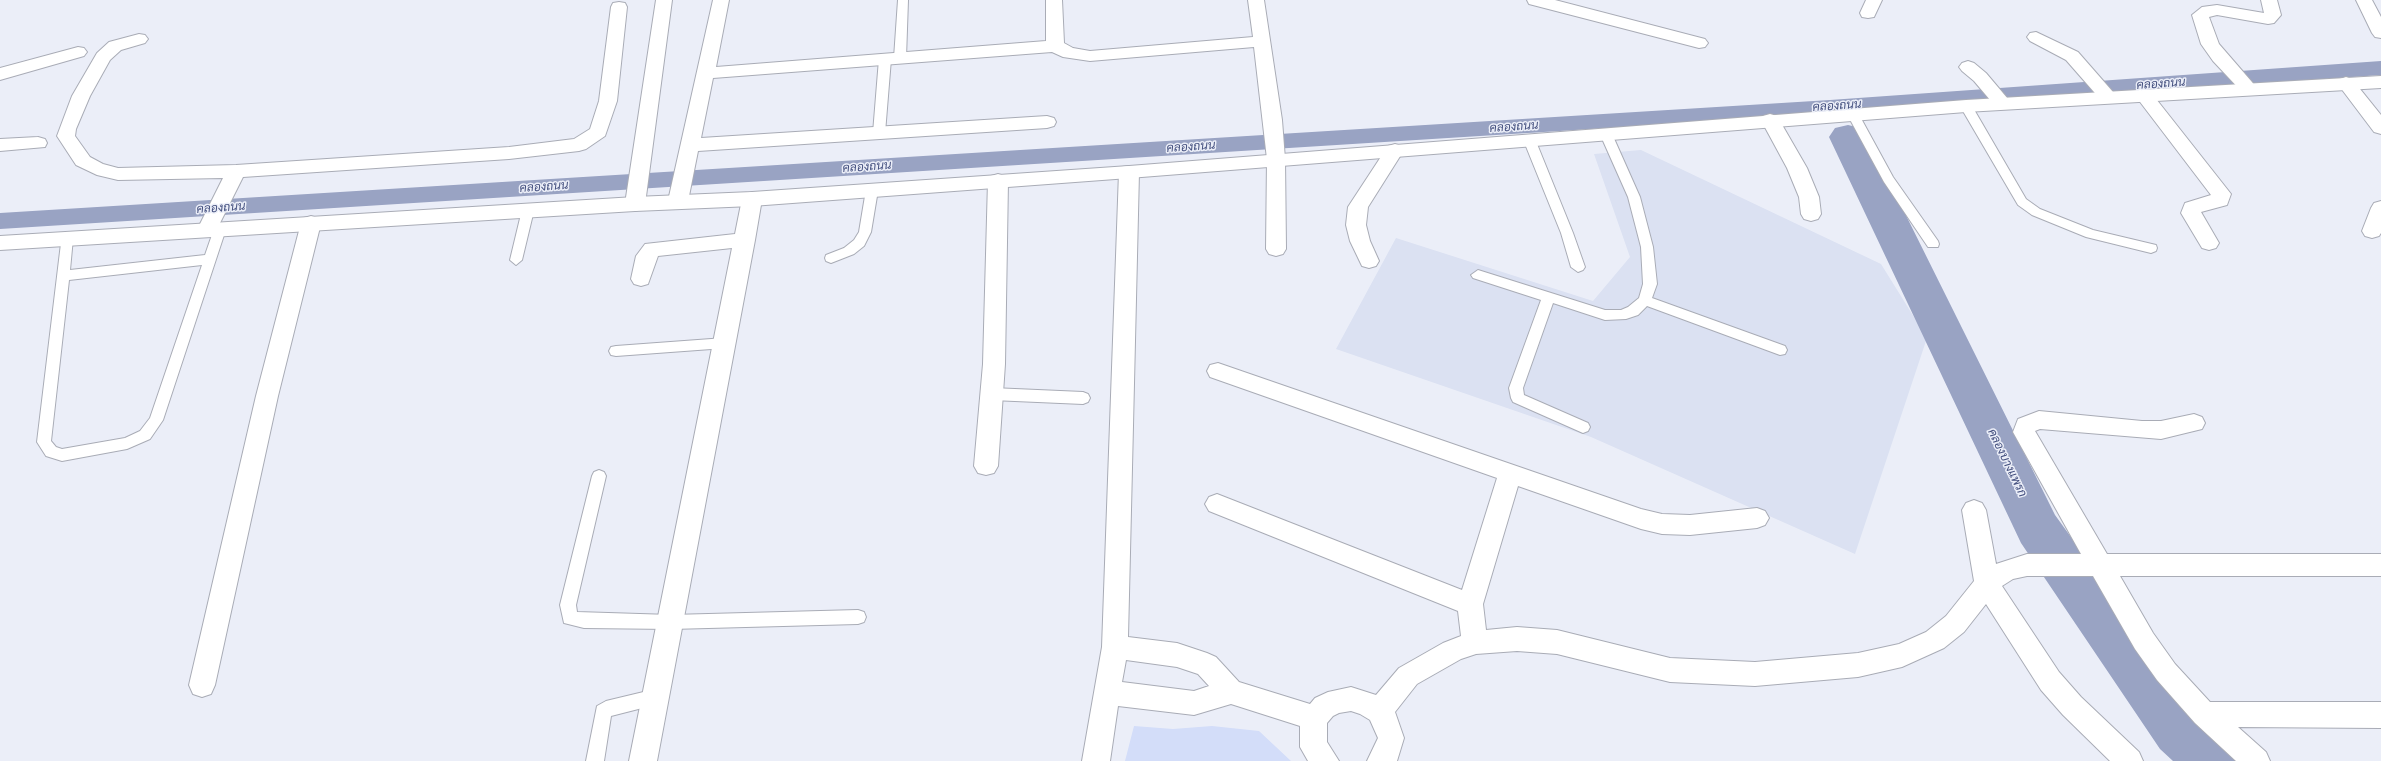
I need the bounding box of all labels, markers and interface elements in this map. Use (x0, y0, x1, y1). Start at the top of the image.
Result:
water label: คลองถนน (2136, 75, 2186, 93)
water label: คลองถนน (1812, 97, 1862, 115)
water label: คลองถนน (1489, 118, 1539, 136)
water label: คลองถนน (1166, 138, 1216, 156)
water label: คลองถนน (842, 158, 892, 176)
water label: คลองถนน (519, 178, 569, 196)
water label: คลองถนน (196, 199, 246, 217)
water label: คลองบางแพรก (1984, 427, 2030, 499)

